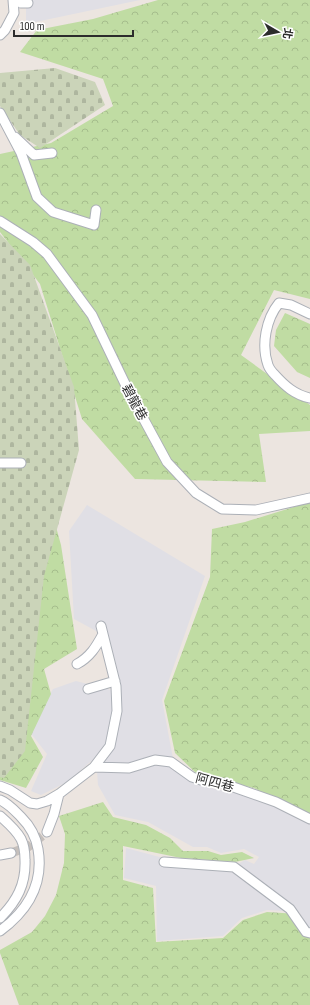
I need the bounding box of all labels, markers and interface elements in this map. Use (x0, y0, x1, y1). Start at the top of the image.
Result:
scale bar (14, 12, 133, 38)
north arrow (258, 12, 298, 52)
text: 100 m (20, 19, 45, 34)
text: 北 (280, 27, 295, 40)
street label: 碧龍巷 (118, 381, 150, 423)
street label: 阿四巷 (194, 770, 236, 796)

